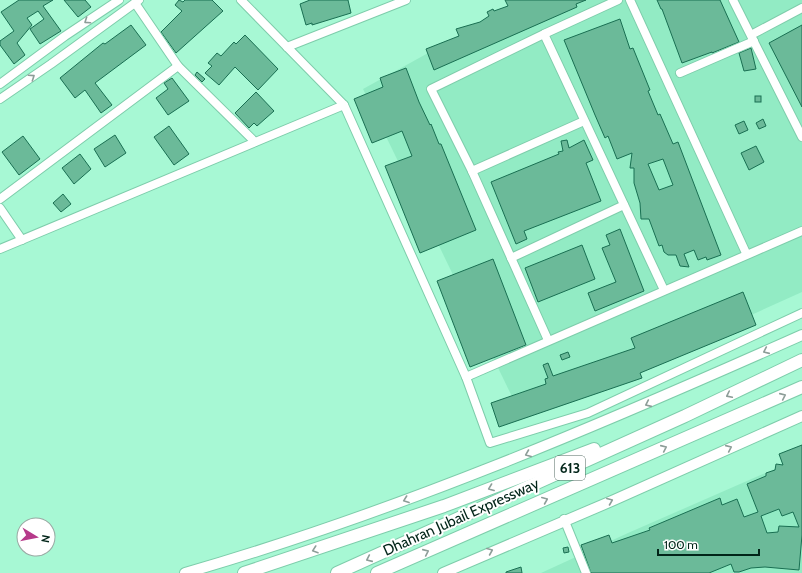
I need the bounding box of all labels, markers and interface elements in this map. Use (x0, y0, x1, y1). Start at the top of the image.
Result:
one-way arrow (84, 17, 91, 24)
one-way arrow (28, 75, 35, 82)
one-way arrow (763, 346, 771, 354)
one-way arrow (726, 390, 733, 398)
one-way arrow (779, 392, 786, 400)
one-way arrow (644, 399, 652, 407)
one-way arrow (660, 445, 667, 453)
one-way arrow (725, 445, 732, 453)
one-way arrow (524, 449, 531, 457)
road number: 613 (555, 456, 585, 480)
street label: Dhahran Jubail Expressway (380, 474, 542, 560)
one-way arrow (487, 484, 494, 492)
one-way arrow (403, 495, 410, 504)
one-way arrow (541, 497, 548, 505)
one-way arrow (606, 498, 614, 506)
north arrow (16, 517, 56, 557)
scale bar (658, 531, 759, 557)
text: N (38, 534, 53, 544)
text: 100 m (664, 537, 698, 552)
one-way arrow (312, 545, 319, 553)
one-way arrow (487, 548, 494, 556)
one-way arrow (421, 549, 429, 557)
one-way arrow (365, 554, 373, 562)

